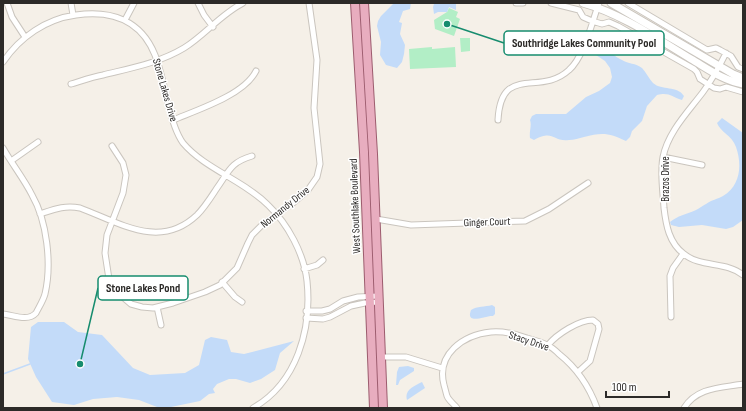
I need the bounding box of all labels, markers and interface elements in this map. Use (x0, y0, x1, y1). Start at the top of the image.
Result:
callout: Southridge Lakes Community Pool (504, 31, 664, 55)
text: Southridge Lakes Community Pool (512, 36, 656, 51)
street label: Stone Lakes Drive (150, 57, 180, 123)
street label: Brazos Drive (659, 156, 672, 202)
street label: West Southlake Boulevard (347, 158, 363, 254)
street label: Normandy Drive (258, 183, 312, 231)
street label: Ginger Court (463, 215, 511, 229)
callout: Stone Lakes Pond (98, 276, 188, 300)
text: Stone Lakes Pond (106, 281, 180, 296)
street label: Stacy Drive (507, 328, 551, 354)
scale bar (606, 373, 669, 399)
text: 100 m (612, 380, 637, 395)

